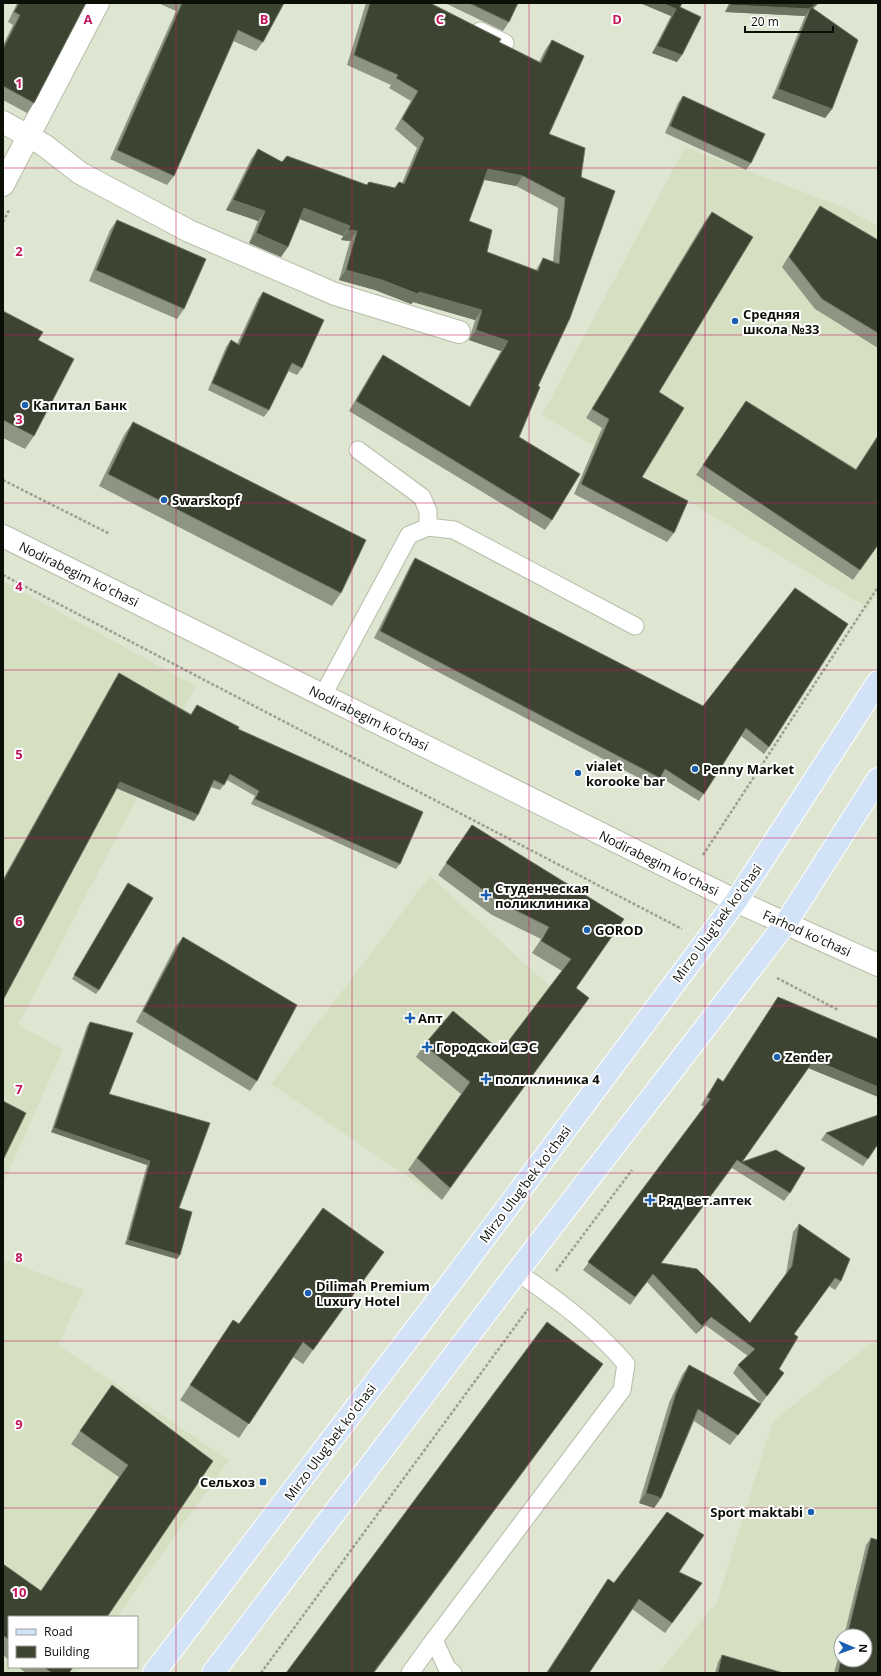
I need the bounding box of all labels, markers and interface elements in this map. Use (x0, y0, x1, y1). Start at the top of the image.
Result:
scale bar (745, 8, 833, 34)
text: A (84, 10, 93, 28)
text: B (260, 10, 269, 28)
text: C (436, 10, 444, 28)
text: D (612, 10, 622, 28)
text: 20 m (751, 13, 779, 30)
text: 1 (15, 74, 23, 92)
text: 2 (15, 242, 23, 260)
place label: Средняя школа №33 (743, 305, 820, 338)
marker: Средняя школа №33 (730, 316, 740, 326)
place label: Капитал Банк (33, 396, 128, 414)
marker: Капитал Банк (20, 400, 30, 410)
text: 3 (15, 410, 23, 428)
place label: Swarskopf (172, 491, 241, 509)
marker: Swarskopf (159, 495, 169, 505)
street label: Nodirabegim ko'chasi (16, 537, 142, 611)
text: 4 (15, 577, 23, 595)
street label: Nodirabegim ko'chasi (306, 681, 432, 755)
text: 5 (15, 745, 23, 763)
place label: vialet korooke bar (586, 757, 665, 790)
place label: Penny Market (703, 760, 794, 778)
marker: Penny Market (690, 764, 700, 774)
marker: vialet korooke bar (573, 768, 583, 778)
street label: Nodirabegim ko'chasi (596, 826, 722, 900)
street label: Mirzo Ulug'bek ko'chasi (668, 860, 766, 986)
place label: Студенческая поликлиника (495, 879, 589, 912)
marker: Студенческая поликлиника (480, 889, 492, 901)
street label: Farhod ko'chasi (760, 906, 854, 960)
text: 6 (15, 912, 23, 930)
place label: GOROD (595, 921, 643, 939)
marker: GOROD (582, 925, 592, 935)
place label: Апт (418, 1009, 443, 1027)
marker: Апт (405, 1013, 415, 1023)
place label: Городской СЭС (436, 1038, 537, 1056)
marker: Городской СЭС (421, 1041, 433, 1053)
place label: Zender (785, 1048, 831, 1066)
marker: Zender (772, 1052, 782, 1062)
place label: поликлиника 4 (495, 1070, 600, 1088)
marker: поликлиника 4 (480, 1073, 492, 1085)
text: 7 (15, 1080, 23, 1098)
street label: Mirzo Ulug'bek ko'chasi (475, 1122, 575, 1246)
place label: Ряд вет.аптек (658, 1191, 753, 1209)
marker: Ряд вет.аптек (645, 1195, 655, 1205)
text: 8 (15, 1248, 23, 1266)
place label: Dilimah Premium Luxury Hotel (316, 1277, 430, 1310)
marker: Dilimah Premium Luxury Hotel (303, 1288, 313, 1298)
street label: Mirzo Ulug'bek ko'chasi (280, 1380, 380, 1504)
text: 9 (15, 1415, 23, 1433)
place label: Сельхоз (200, 1473, 255, 1491)
marker: Сельхоз (258, 1477, 268, 1487)
place label: Sport maktabi (710, 1503, 803, 1521)
marker: Sport maktabi (806, 1507, 816, 1517)
text: 10 (12, 1583, 26, 1601)
legend (8, 1616, 138, 1668)
text: Road (44, 1623, 73, 1640)
north arrow (833, 1628, 873, 1668)
text: Building (44, 1643, 90, 1660)
text: N (856, 1644, 871, 1653)

